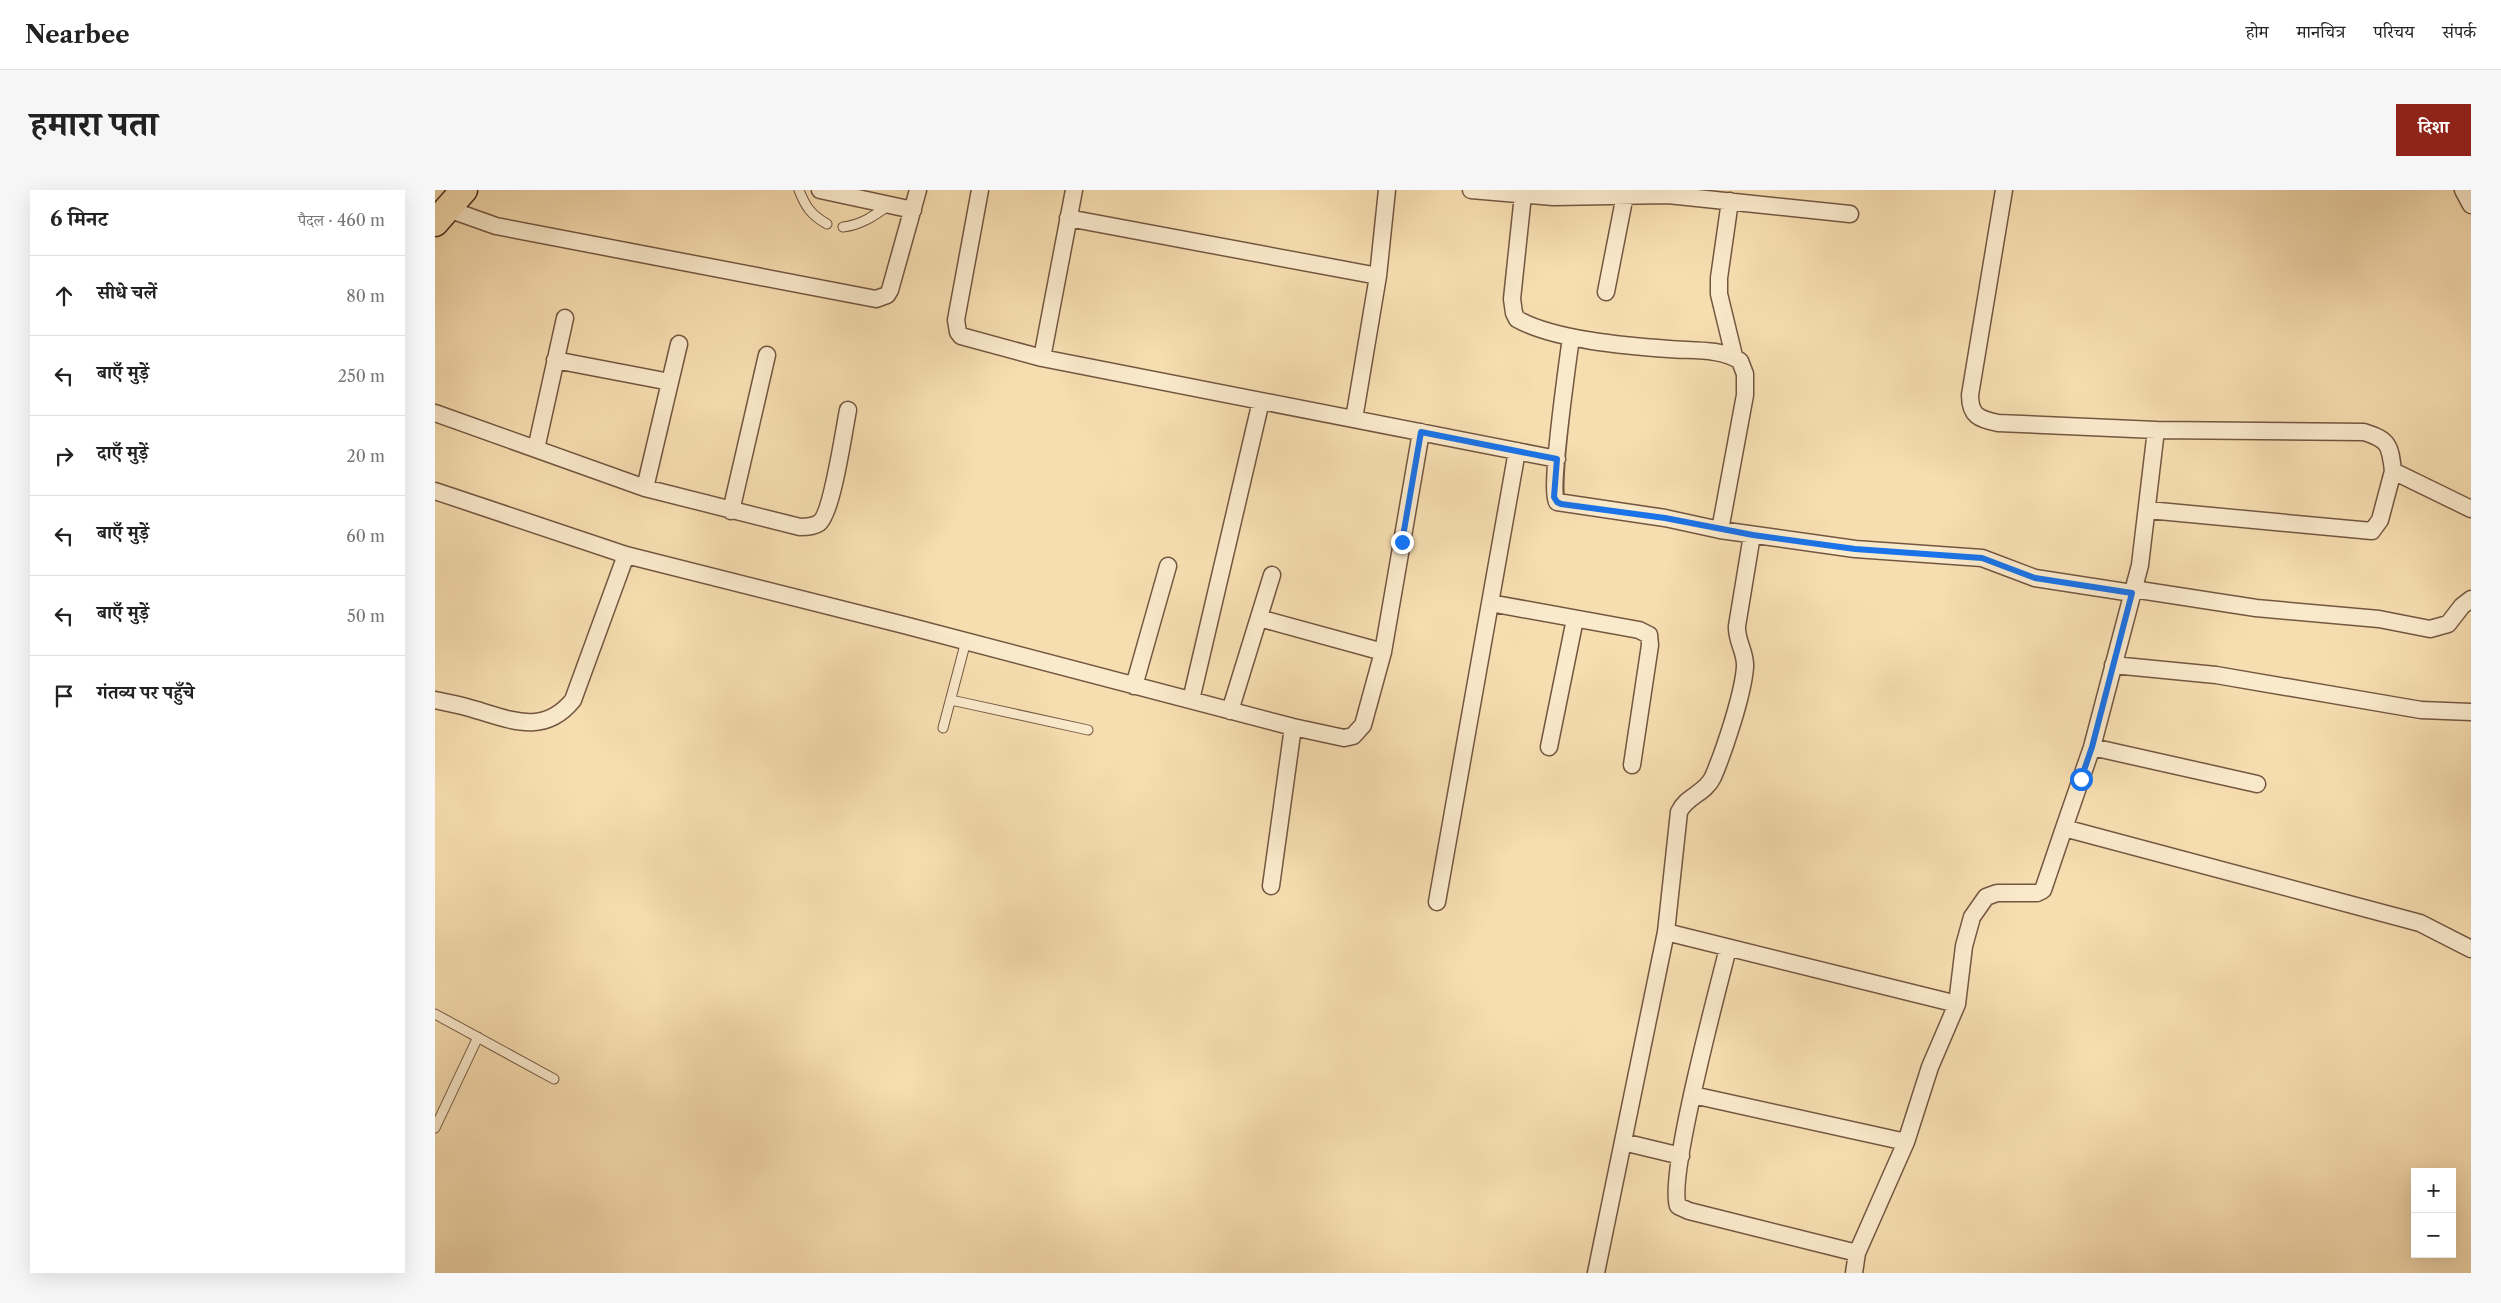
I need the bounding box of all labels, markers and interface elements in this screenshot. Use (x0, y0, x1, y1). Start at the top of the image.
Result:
text: Nearbee (25, 20, 130, 49)
text: होम (2246, 21, 2269, 43)
text: मानचित्र (2297, 21, 2345, 43)
text: परिचय (2373, 21, 2414, 43)
text: संपर्क (2442, 21, 2476, 43)
text: हमारा पता (30, 102, 158, 145)
button: दिशा (2396, 104, 2471, 156)
text: 6 मिनट (50, 206, 108, 231)
text: पैदल · 460 m (298, 210, 385, 230)
text: सीधे चलें (97, 281, 157, 304)
icon: ahead (50, 282, 78, 310)
text: 80 m (346, 286, 385, 306)
text: बाएँ मुड़ें (97, 361, 149, 384)
icon: left (50, 362, 78, 390)
text: 250 m (338, 366, 385, 386)
text: दाएँ मुड़ें (97, 441, 148, 464)
icon: right (50, 442, 78, 470)
text: 20 m (346, 446, 385, 466)
text: बाएँ मुड़ें (97, 521, 149, 544)
icon: left (50, 522, 78, 550)
text: 60 m (346, 526, 385, 546)
route end (1391, 531, 1414, 554)
text: बाएँ मुड़ें (97, 601, 149, 624)
icon: left (50, 602, 78, 630)
text: 50 m (347, 606, 385, 626)
text: गंतव्य पर पहुँचे (97, 681, 194, 704)
icon: arrive (50, 682, 78, 710)
route start (2070, 768, 2093, 791)
map controls (2411, 1168, 2456, 1258)
button: + (2411, 1168, 2456, 1213)
button: − (2411, 1213, 2456, 1258)

